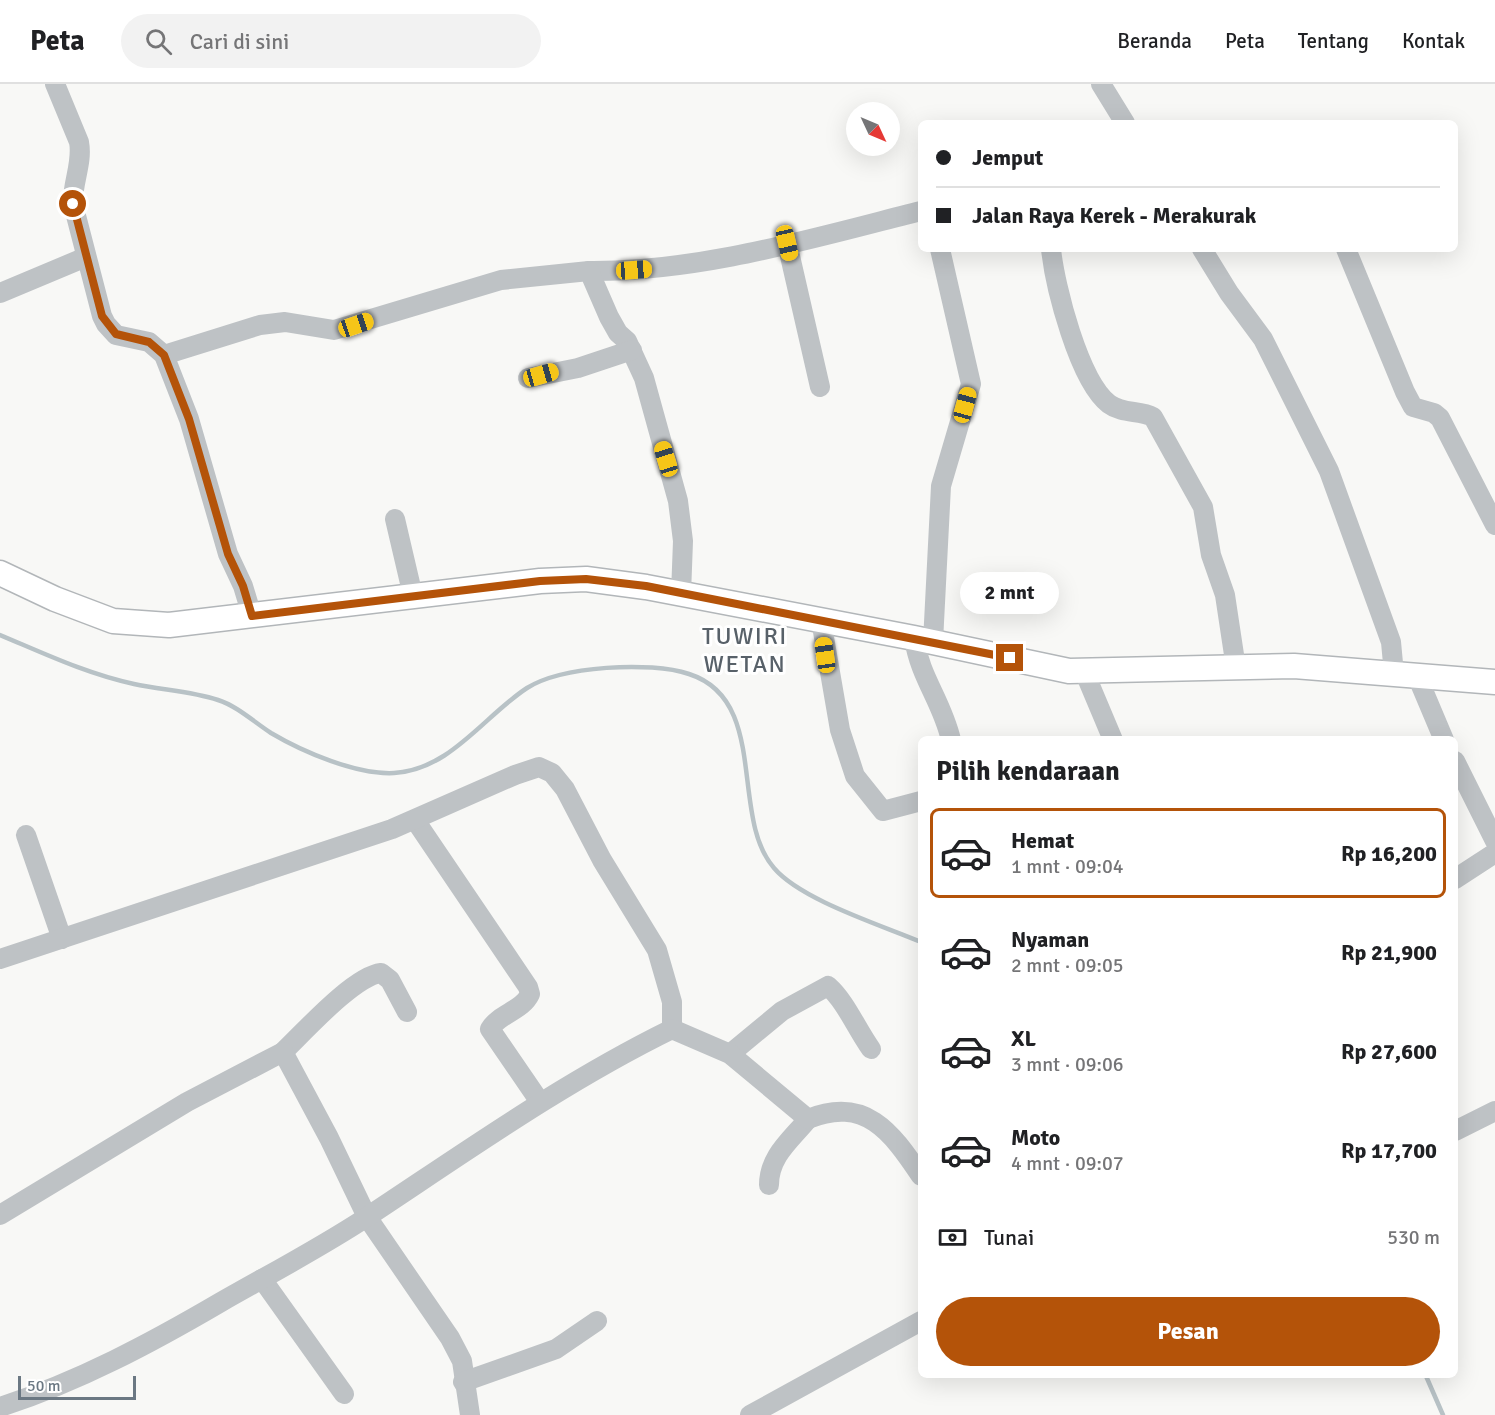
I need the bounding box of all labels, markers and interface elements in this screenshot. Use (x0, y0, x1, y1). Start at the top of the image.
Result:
search box (121, 14, 541, 68)
text: Peta (30, 24, 85, 58)
icon: search (142, 25, 175, 58)
text: Cari di sini (190, 28, 289, 55)
text: Beranda (1117, 28, 1192, 54)
text: Peta (1225, 28, 1265, 54)
text: Tentang (1298, 28, 1369, 54)
text: Kontak (1402, 28, 1465, 54)
north arrow (846, 102, 900, 156)
map controls (846, 102, 900, 156)
text: Jemput (972, 144, 1043, 171)
route start (59, 190, 86, 217)
text: Jalan Raya Kerek - Merakurak (972, 202, 1256, 229)
car (774, 223, 800, 263)
car (615, 260, 653, 280)
car (336, 311, 376, 339)
car (521, 361, 561, 389)
car (952, 385, 978, 425)
car (652, 439, 680, 479)
callout: 2 mnt (960, 571, 1060, 613)
text: 2 mnt (985, 580, 1034, 605)
district label: TUWIRI WETAN (702, 621, 788, 679)
car (814, 636, 836, 674)
route end (996, 644, 1023, 671)
text: Pilih kendaraan (936, 755, 1120, 788)
icon: car (939, 826, 993, 880)
text: Hemat (1011, 827, 1074, 854)
text: Rp 16,200 (1341, 840, 1437, 867)
text: 1 mnt · 09:04 (1011, 854, 1124, 879)
icon: car (939, 925, 993, 979)
text: Nyaman (1011, 926, 1089, 953)
text: Rp 21,900 (1341, 939, 1437, 966)
text: 2 mnt · 09:05 (1011, 953, 1124, 978)
icon: car (939, 1024, 993, 1078)
text: XL (1011, 1025, 1036, 1052)
text: Rp 27,600 (1341, 1038, 1437, 1065)
text: 3 mnt · 09:06 (1011, 1052, 1124, 1077)
icon: car (939, 1123, 993, 1177)
text: Moto (1011, 1124, 1060, 1151)
text: Rp 17,700 (1341, 1137, 1437, 1164)
text: 4 mnt · 09:07 (1011, 1151, 1124, 1176)
icon: cash (936, 1221, 969, 1254)
text: Tunai (984, 1224, 1034, 1251)
text: 530 m (1387, 1225, 1440, 1250)
button: Pesan (936, 1297, 1440, 1366)
scale bar (18, 1373, 136, 1400)
text: 50 m (27, 1376, 61, 1396)

